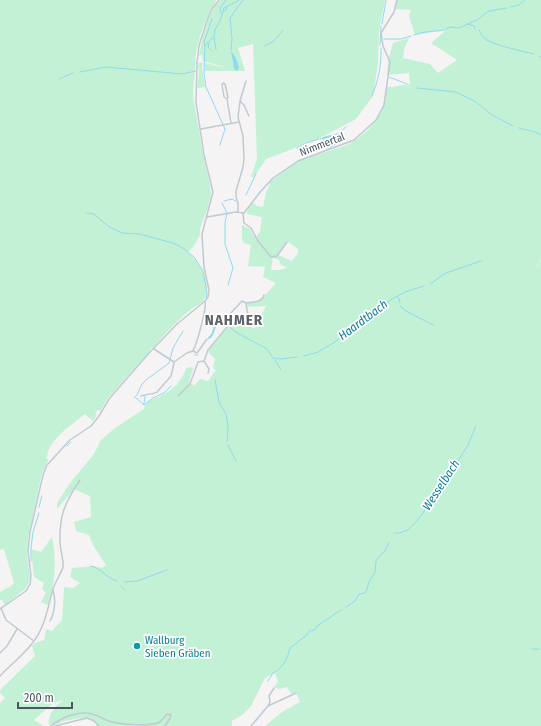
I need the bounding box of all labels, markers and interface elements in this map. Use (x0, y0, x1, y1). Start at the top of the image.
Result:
street label: Nimmertal (298, 130, 347, 159)
water label: Haardtbach (336, 297, 390, 343)
district label: NAHMER (205, 311, 263, 329)
water label: Wesselbach (420, 457, 462, 513)
place label: Wallburg Sieben Gräben (145, 634, 211, 660)
marker: Wallburg Sieben Gräben (132, 641, 142, 651)
scale bar (18, 684, 72, 710)
text: 200 m (24, 691, 54, 705)

